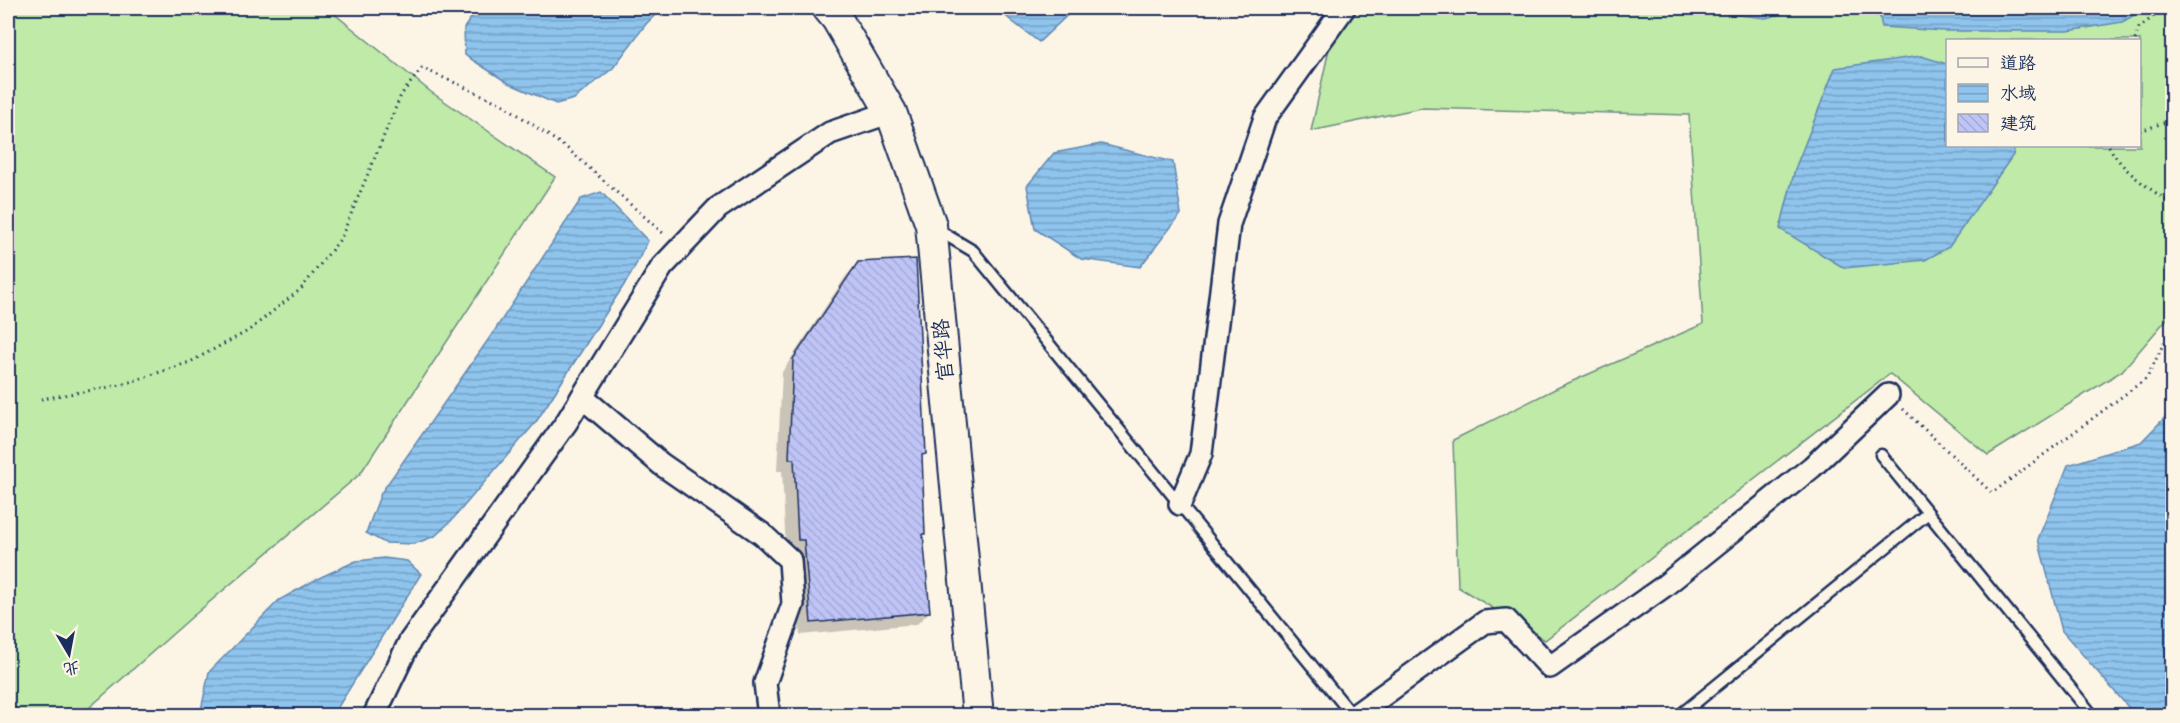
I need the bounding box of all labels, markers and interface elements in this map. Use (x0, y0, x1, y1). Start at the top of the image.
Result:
legend (1946, 39, 2141, 147)
text: 道路 (2000, 53, 2036, 74)
text: 水域 (2000, 83, 2036, 104)
text: 建筑 (2000, 113, 2036, 134)
street label: 官华路 (928, 318, 958, 382)
north arrow (39, 624, 99, 684)
text: 北 (62, 658, 81, 678)

